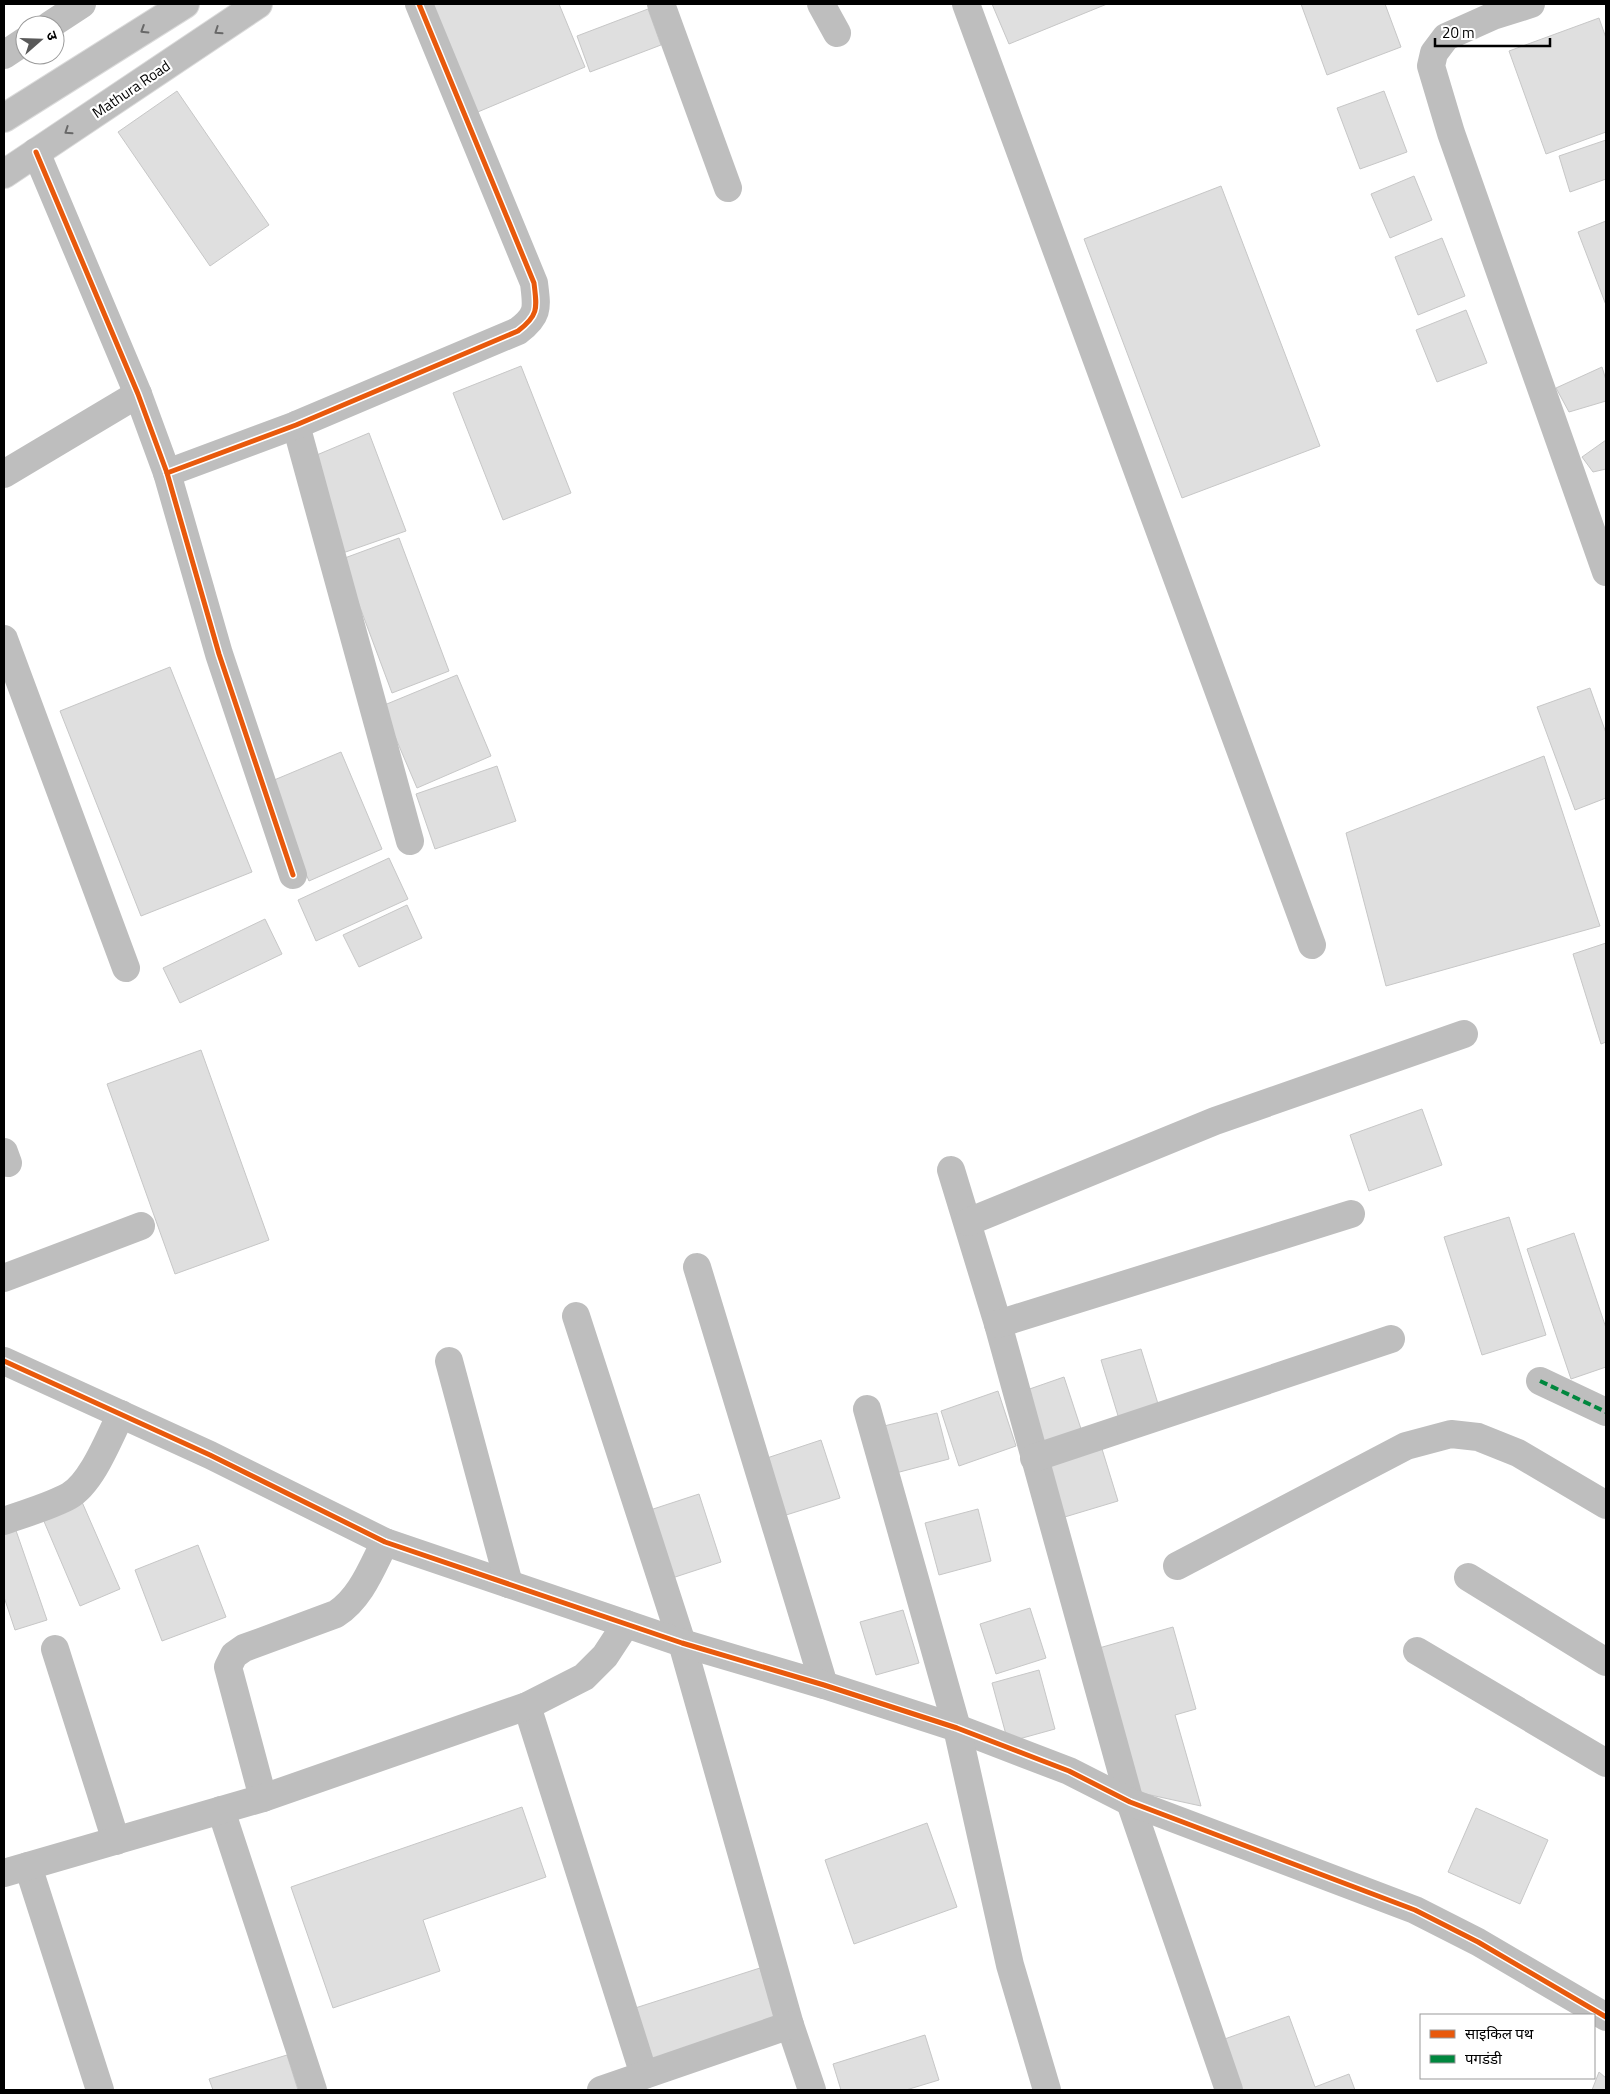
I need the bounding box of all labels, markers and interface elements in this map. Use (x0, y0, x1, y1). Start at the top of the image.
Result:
north arrow (15, 15, 65, 65)
scale bar (1435, 15, 1550, 47)
text: 20 m (1442, 21, 1475, 44)
one-way arrow (140, 23, 149, 33)
one-way arrow (214, 25, 223, 34)
text: उ (41, 28, 64, 44)
street label: Mathura Road (87, 54, 175, 124)
one-way arrow (64, 125, 74, 134)
legend (1420, 2014, 1595, 2079)
text: साइकिल पथ (1465, 2022, 1534, 2045)
text: पगडंडी (1465, 2047, 1503, 2070)

